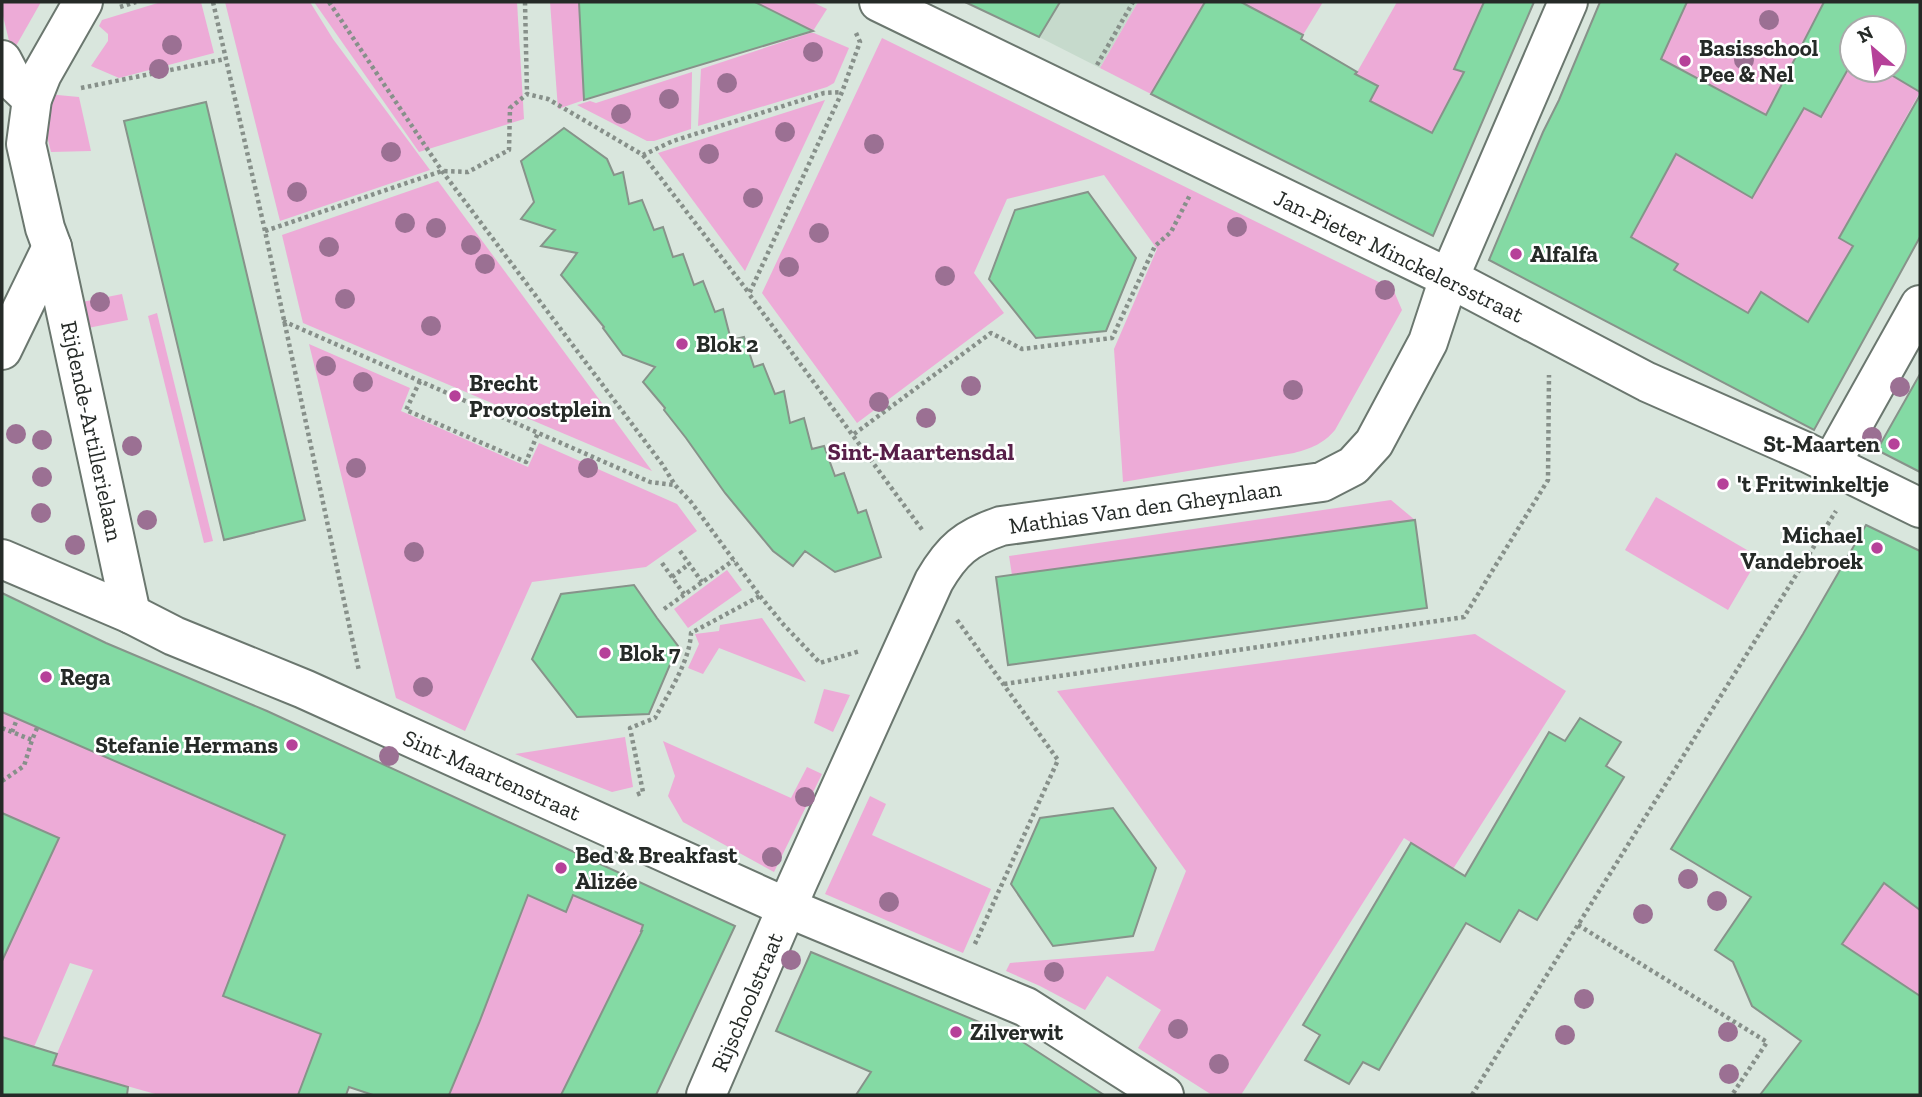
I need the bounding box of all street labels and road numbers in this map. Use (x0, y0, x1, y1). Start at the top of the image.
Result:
street label: Jan-Pieter Minckelersstraat (1270, 183, 1529, 329)
street label: Rijdende-Artillerielaan (55, 318, 129, 544)
street label: Mathias Van den Gheynlaan (1007, 474, 1283, 540)
street label: Sint-Maartenstraat (399, 723, 586, 827)
street label: Rijschoolstraat (705, 928, 789, 1076)

